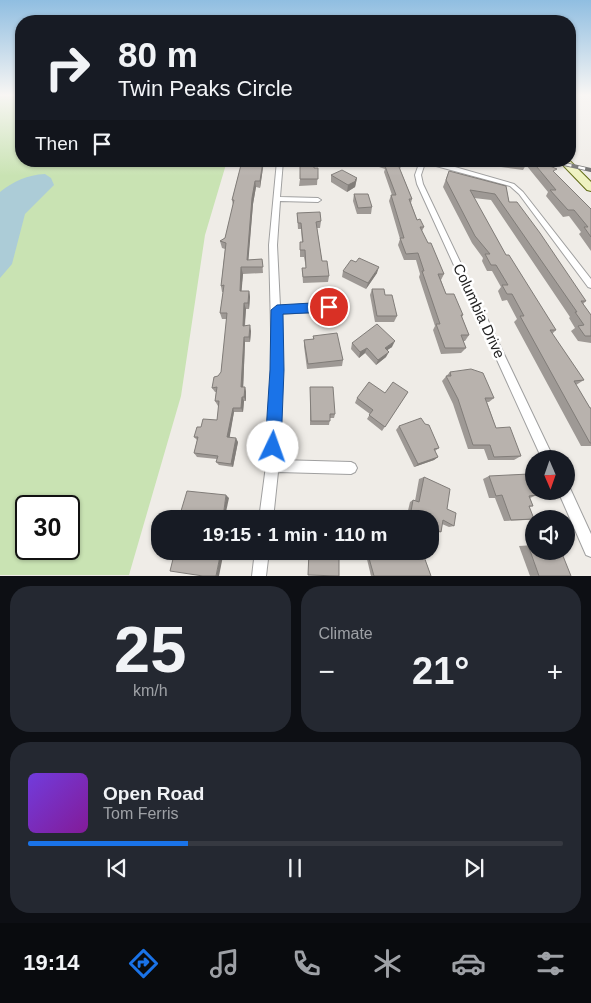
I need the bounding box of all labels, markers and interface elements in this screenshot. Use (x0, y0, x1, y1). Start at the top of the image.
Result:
icon: right (35, 35, 100, 100)
text: 80 m (118, 35, 198, 74)
text: Twin Peaks Circle (118, 76, 293, 101)
icon: arrive (88, 130, 116, 158)
text: Then (35, 133, 78, 154)
street label: Columbia Drive (450, 261, 509, 361)
pin (308, 286, 350, 328)
icon: arrive (315, 293, 343, 321)
position arrow (246, 420, 298, 472)
north arrow (525, 450, 575, 500)
map controls (525, 450, 575, 560)
speed limit sign: 30 (15, 495, 80, 560)
button: sound (525, 510, 575, 560)
text: 19:15 · 1 min · 110 m (203, 524, 387, 545)
text: 25 (114, 613, 186, 686)
text: Climate (319, 625, 373, 642)
text: 21° (412, 650, 469, 692)
text: − (319, 656, 335, 687)
text: + (547, 656, 563, 687)
text: km/h (133, 682, 168, 699)
text: Open Road (103, 783, 204, 804)
text: Tom Ferris (103, 805, 179, 822)
icon: previous (103, 854, 131, 882)
icon: pause (281, 854, 309, 882)
icon: next (460, 854, 488, 882)
icon: directions (126, 946, 161, 981)
icon: music (207, 946, 242, 981)
icon: phone (289, 946, 324, 981)
icon: climate (370, 946, 405, 981)
icon: car (451, 946, 486, 981)
icon: filters (533, 946, 568, 981)
text: 19:14 (23, 950, 79, 975)

